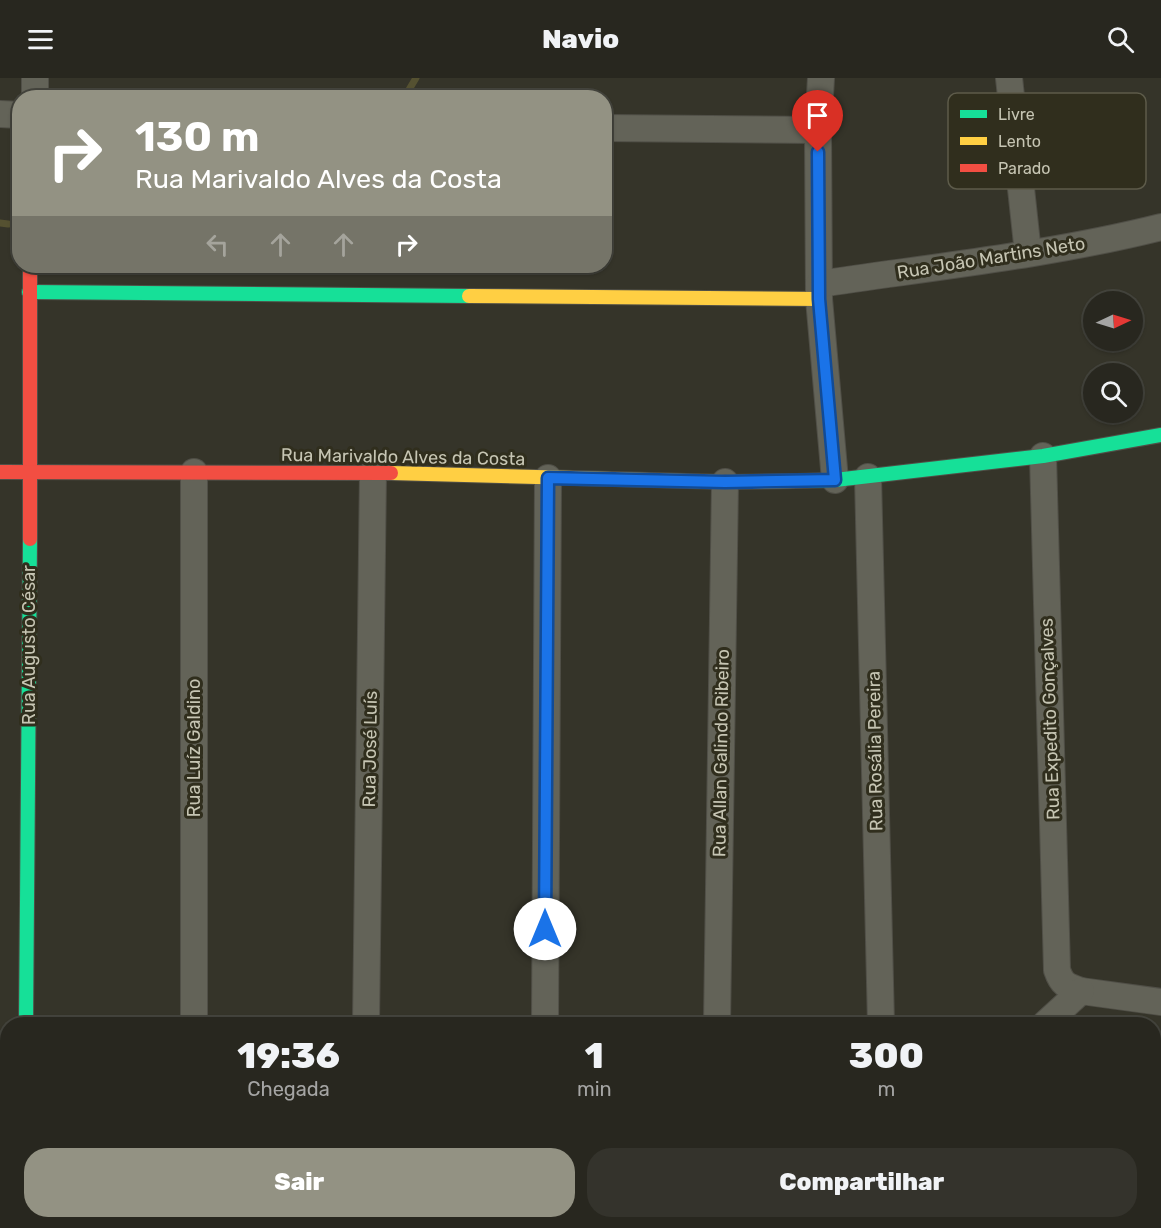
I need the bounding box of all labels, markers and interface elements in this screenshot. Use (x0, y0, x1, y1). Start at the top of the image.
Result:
icon: menu (24, 23, 57, 56)
text: Navio (542, 23, 619, 55)
icon: search (1104, 23, 1137, 56)
pin (792, 90, 843, 152)
legend (948, 93, 1146, 189)
icon: arrive (801, 99, 834, 132)
text: Livre (998, 105, 1035, 124)
text: 130 m (135, 112, 260, 162)
icon: right (36, 114, 114, 192)
text: Lento (998, 132, 1041, 151)
text: Parado (998, 159, 1050, 178)
text: Rua Marivaldo Alves da Costa (135, 163, 502, 195)
icon: left (201, 228, 234, 261)
icon: ahead (264, 228, 297, 261)
icon: ahead (327, 228, 360, 261)
icon: right (390, 228, 423, 261)
street label: Rua João Martins Neto (895, 232, 1087, 284)
north arrow (1083, 291, 1143, 351)
map controls (1083, 291, 1143, 423)
button: search (1083, 363, 1143, 423)
street label: Rua Marivaldo Alves da Costa (281, 444, 525, 470)
street label: Rua Augusto César (18, 565, 40, 725)
street label: Rua Expedito Gonçalves (1035, 618, 1065, 820)
street label: Rua Allan Galindo Ribeiro (708, 649, 734, 857)
street label: Rua Rosália Pereira (863, 671, 887, 831)
street label: Rua Luíz Galdino (183, 679, 205, 817)
street label: Rua José Luís (358, 691, 382, 807)
position arrow (513, 897, 577, 961)
text: 19:36 (237, 1034, 340, 1077)
text: 1 (585, 1034, 604, 1077)
text: 300 (849, 1034, 924, 1077)
text: Chegada (247, 1077, 330, 1101)
text: min (577, 1077, 612, 1101)
text: m (877, 1077, 895, 1101)
button: Sair (24, 1148, 575, 1217)
button: Compartilhar (587, 1148, 1137, 1217)

